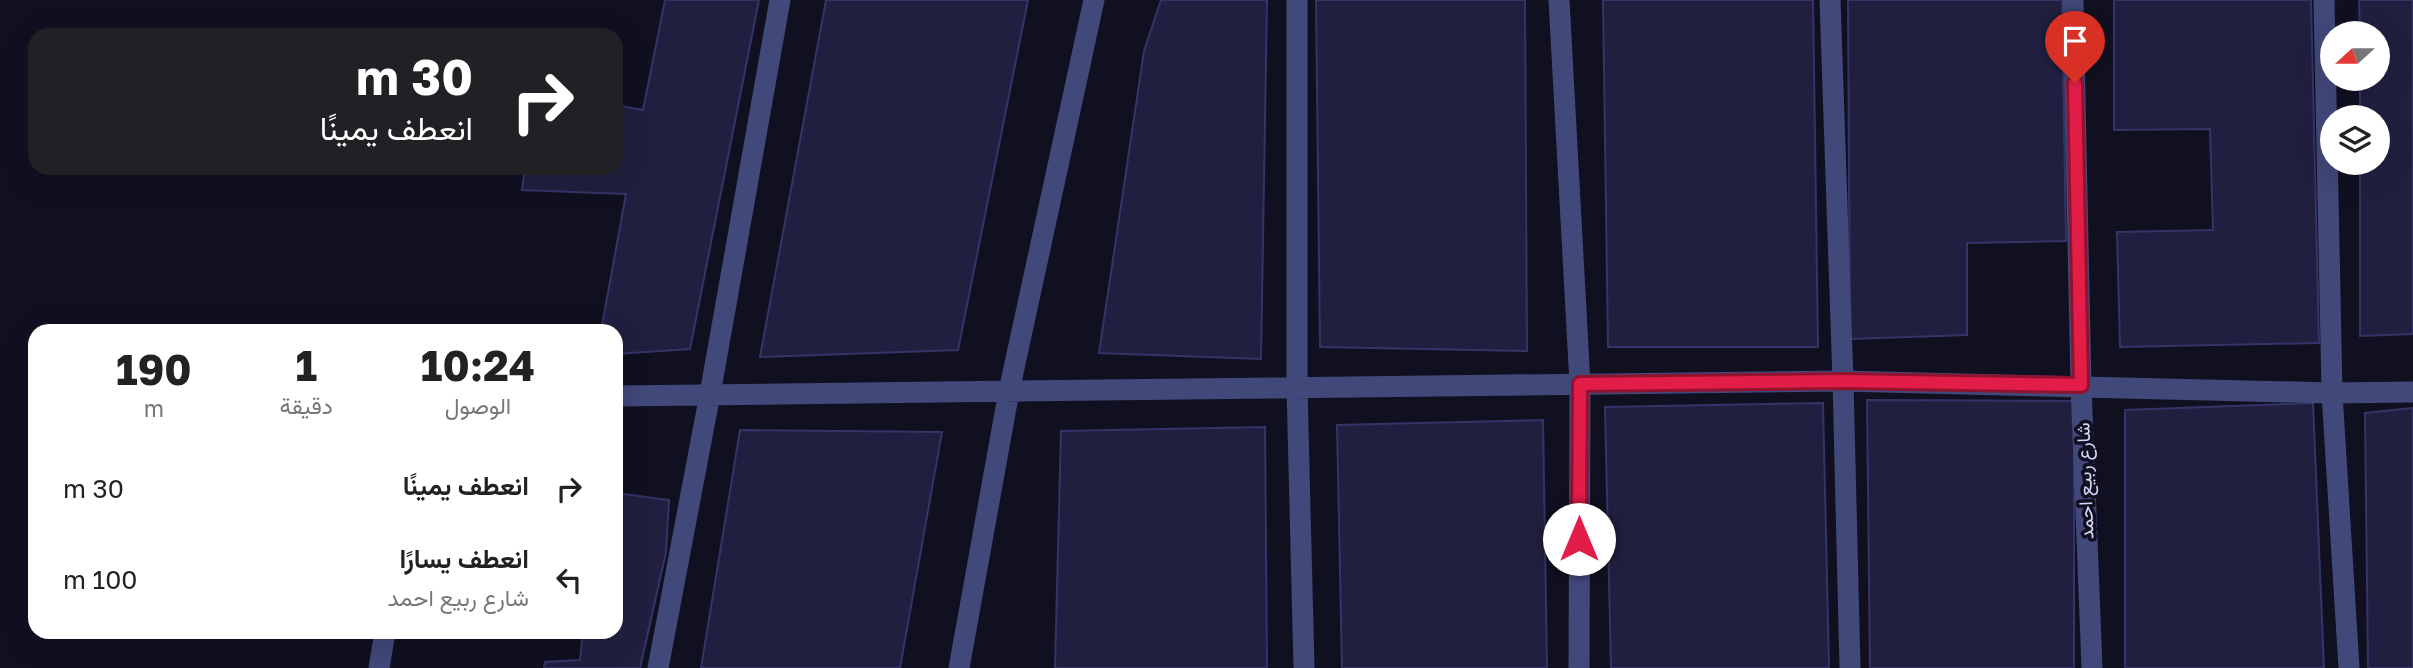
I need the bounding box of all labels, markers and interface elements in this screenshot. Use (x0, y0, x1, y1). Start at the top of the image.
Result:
pin (2045, 11, 2105, 83)
north arrow (2320, 21, 2390, 91)
map controls (2320, 21, 2390, 175)
icon: arrive (2056, 22, 2094, 60)
text: 30 m (356, 47, 473, 106)
icon: right (497, 56, 588, 147)
button: layers (2320, 105, 2390, 175)
text: انعطف يمينًا (320, 109, 473, 147)
text: 1 (295, 340, 317, 390)
text: 10:24 (421, 340, 535, 390)
text: 190 (116, 344, 192, 394)
text: دقيقة (280, 391, 333, 419)
text: الوصول (445, 391, 511, 419)
text: m (144, 394, 164, 422)
street label: شارع ربيع احمد (2070, 422, 2101, 540)
text: انعطف يمينًا (403, 470, 529, 501)
icon: right (550, 470, 588, 508)
text: 30 m (63, 473, 124, 504)
position arrow (1542, 502, 1616, 576)
text: انعطف يسارًا (399, 543, 529, 574)
icon: left (550, 561, 588, 599)
text: 100 m (63, 564, 137, 595)
text: شارع ربيع احمد (388, 583, 529, 611)

